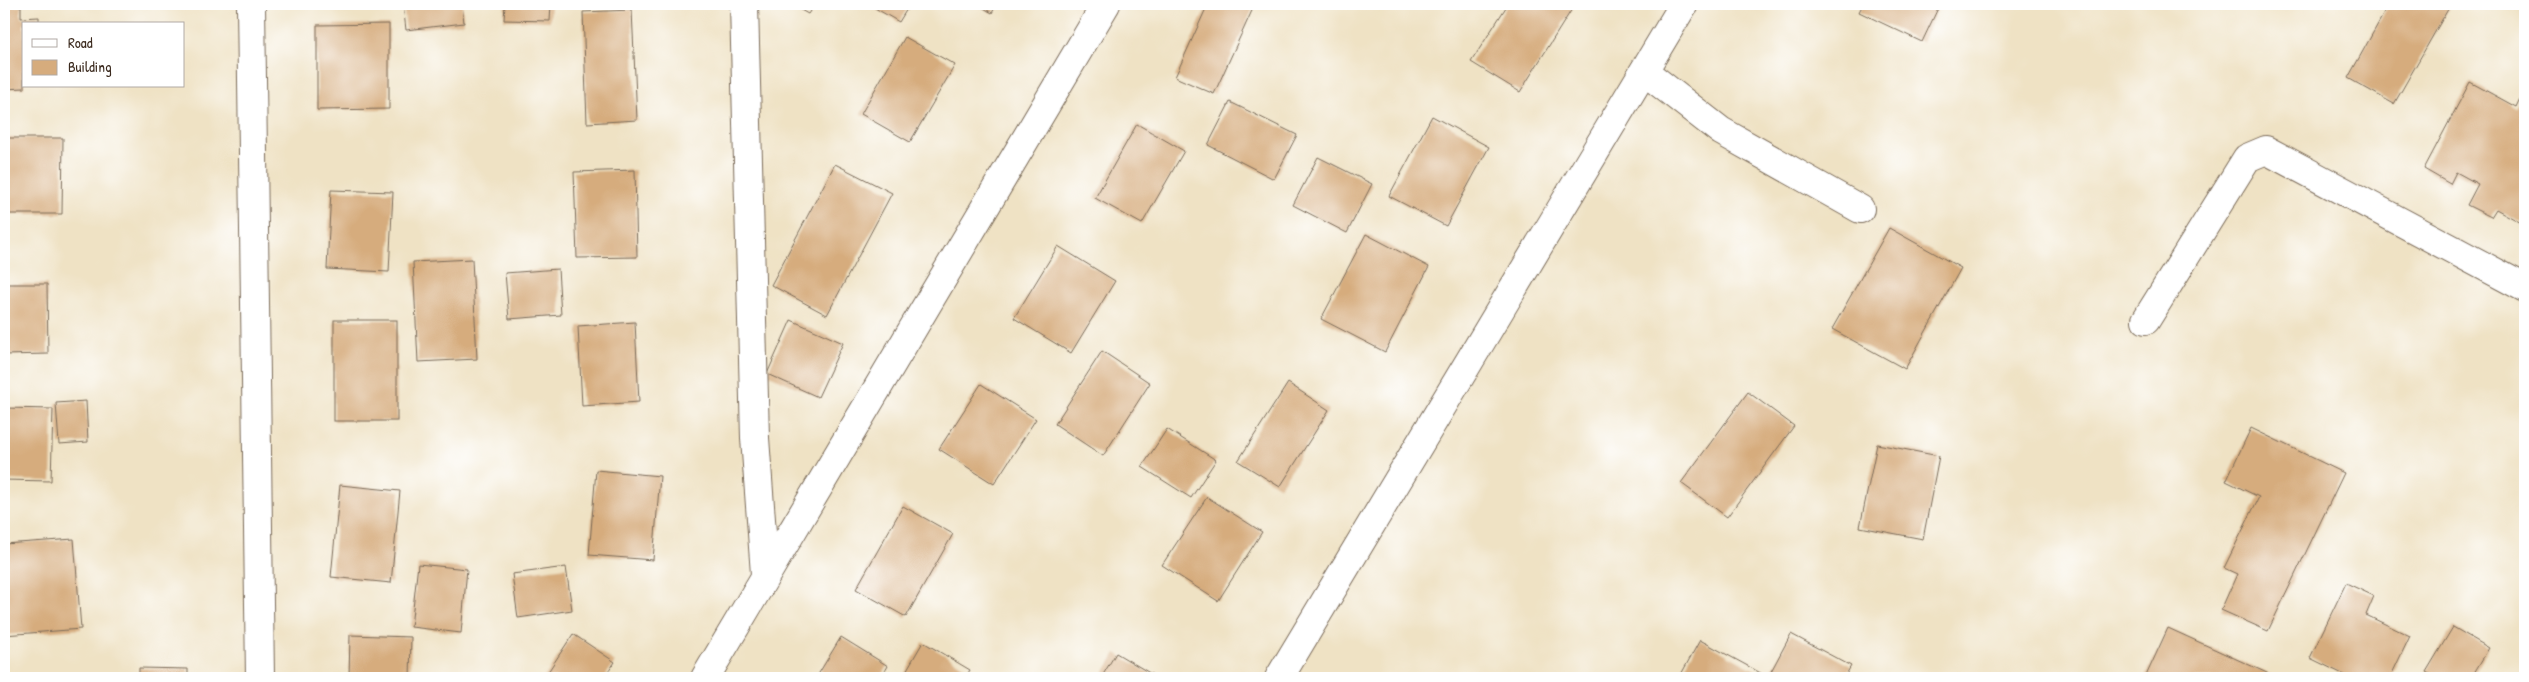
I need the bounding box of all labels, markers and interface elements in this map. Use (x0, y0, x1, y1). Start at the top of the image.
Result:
legend (22, 22, 185, 88)
text: Road (68, 32, 93, 53)
text: Building (68, 56, 112, 77)

